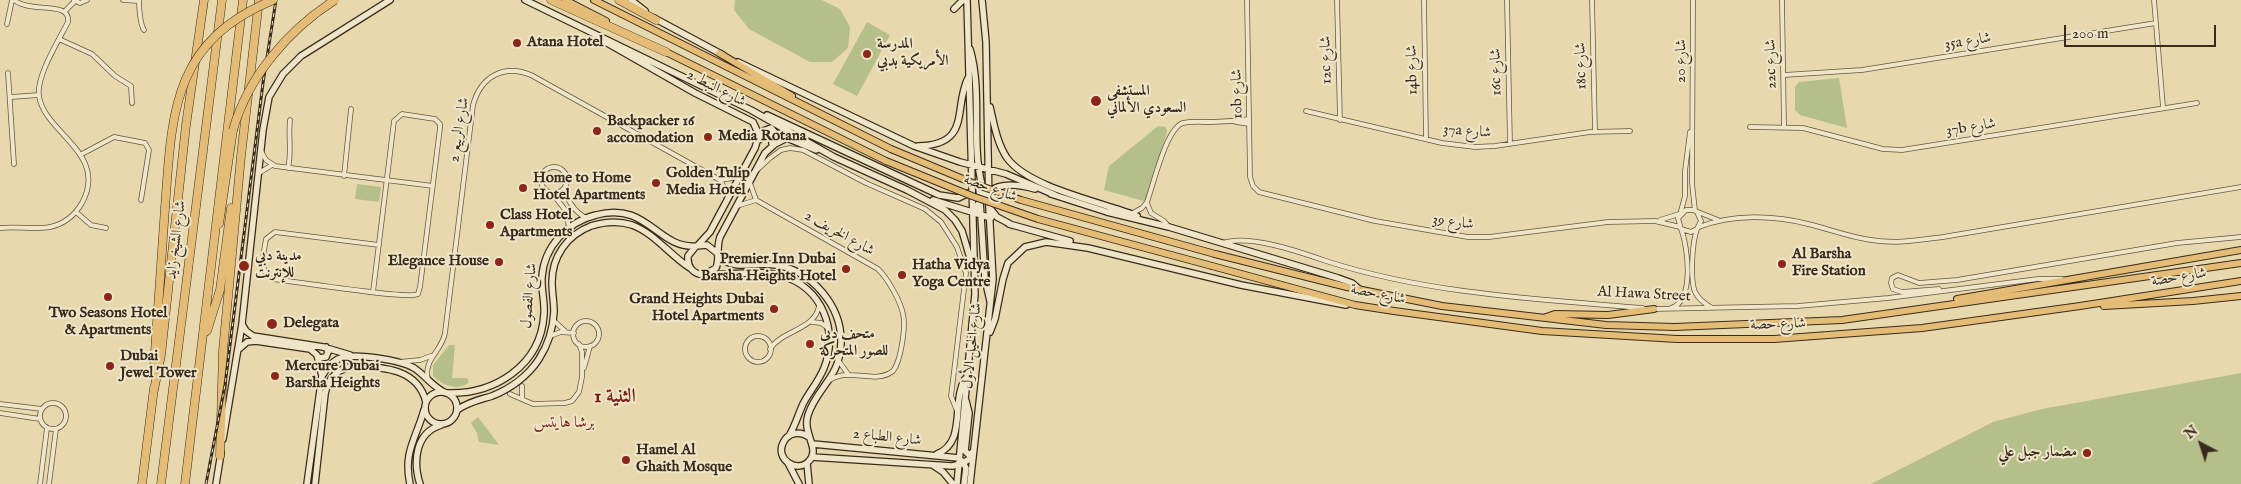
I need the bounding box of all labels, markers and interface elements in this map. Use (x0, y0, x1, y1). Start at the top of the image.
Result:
scale bar (2066, 15, 2218, 47)
text: 200 m (2072, 24, 2109, 43)
street label: 35a شارع (1943, 29, 1993, 55)
place label: Atana Hotel (527, 34, 603, 52)
place label: المدرسة الأمريكية بدبي (877, 36, 949, 71)
street label: 12c شارع (1318, 36, 1336, 84)
marker: Atana Hotel (511, 37, 523, 49)
street label: شارع 20 (1673, 39, 1691, 83)
street label: 22c شارع (1763, 39, 1781, 89)
street label: 18c شارع (1573, 42, 1591, 90)
street label: 14b شارع (1404, 45, 1422, 95)
marker: المدرسة الأمريكية بدبي (861, 48, 873, 60)
street label: 16c شارع (1488, 48, 1506, 96)
street label: شارع النبط 2 (683, 66, 749, 112)
street label: 10b شارع (1229, 69, 1247, 119)
place label: المستشفى السعودي الألماني (1107, 83, 1186, 118)
marker: المستشفى السعودي الألماني (1089, 94, 1103, 108)
street label: شارع الربيع 2 (446, 96, 474, 164)
place label: Backpacker 16 accomodation (607, 113, 694, 148)
street label: 37b شارع (1945, 115, 1997, 141)
street label: 37a شارع (1442, 121, 1492, 143)
marker: Backpacker 16 accomodation (591, 125, 603, 137)
place label: Media Rotana (718, 128, 806, 146)
marker: Media Rotana (702, 131, 714, 143)
place label: Golden Tulip Media Hotel (666, 165, 750, 200)
place label: Home to Home Hotel Apartments (533, 170, 645, 205)
street label: شارع حصة (961, 171, 1019, 207)
marker: Golden Tulip Media Hotel (650, 177, 662, 189)
marker: Home to Home Hotel Apartments (517, 182, 529, 194)
street label: شارع الشيخ زايد (163, 200, 191, 280)
place label: Class Hotel Apartments (500, 207, 572, 242)
street label: شارع الخريف 2 (801, 207, 877, 261)
street label: شارع 39 (1431, 212, 1475, 234)
marker: Class Hotel Apartments (484, 219, 496, 231)
place label: Al Barsha Fire Station (1792, 246, 1866, 281)
place label: مدينة دبي للإنترنت (255, 248, 302, 283)
place label: Premier Inn Dubai Barsha Heights Hotel (701, 251, 836, 286)
place label: Elegance House (388, 253, 489, 271)
marker: Elegance House (493, 256, 505, 268)
place label: Hatha Vidya Yoga Centre (912, 257, 990, 292)
marker: Al Barsha Fire Station (1776, 258, 1788, 270)
marker: مدينة دبي للإنترنت (237, 259, 251, 273)
street label: شارع الفصول (518, 262, 542, 330)
marker: Premier Inn Dubai Barsha Heights Hotel (840, 263, 852, 275)
street label: شارع حصة (2150, 265, 2208, 291)
marker: Hatha Vidya Yoga Centre (896, 269, 908, 281)
street label: شارع حصة (1349, 281, 1407, 309)
street label: Al Hawa Street (1597, 284, 1691, 306)
marker: Two Seasons Hotel & Apartments (102, 291, 114, 303)
place label: Grand Heights Dubai Hotel Apartments (629, 291, 764, 326)
street label: شارع الخيل الأول (960, 302, 986, 390)
marker: Grand Heights Dubai Hotel Apartments (768, 303, 780, 315)
place label: Two Seasons Hotel & Apartments (49, 305, 167, 340)
place label: Delegata (283, 315, 339, 333)
street label: شارع حصة (1750, 315, 1806, 335)
marker: Delegata (265, 317, 279, 331)
place label: متحف دبي للصور المتحركة (820, 326, 888, 361)
marker: متحف دبي للصور المتحركة (804, 338, 816, 350)
place label: Dubai Jewel Tower (120, 348, 196, 383)
place label: Mercure Dubai Barsha Heights (285, 358, 380, 393)
marker: Dubai Jewel Tower (104, 360, 116, 372)
marker: Mercure Dubai Barsha Heights (269, 370, 281, 382)
district label: الثنية 1 (594, 386, 636, 410)
district label: برشا هايتس (534, 414, 594, 434)
north arrow (2176, 419, 2226, 469)
text: N (2181, 422, 2202, 443)
street label: شارع الطباع 2 (852, 425, 922, 451)
place label: Hamel Al Ghaith Mosque (636, 442, 732, 477)
place label: مضمار جبل علي (1998, 444, 2077, 462)
marker: مضمار جبل علي (2081, 447, 2093, 459)
marker: Hamel Al Ghaith Mosque (620, 454, 632, 466)

